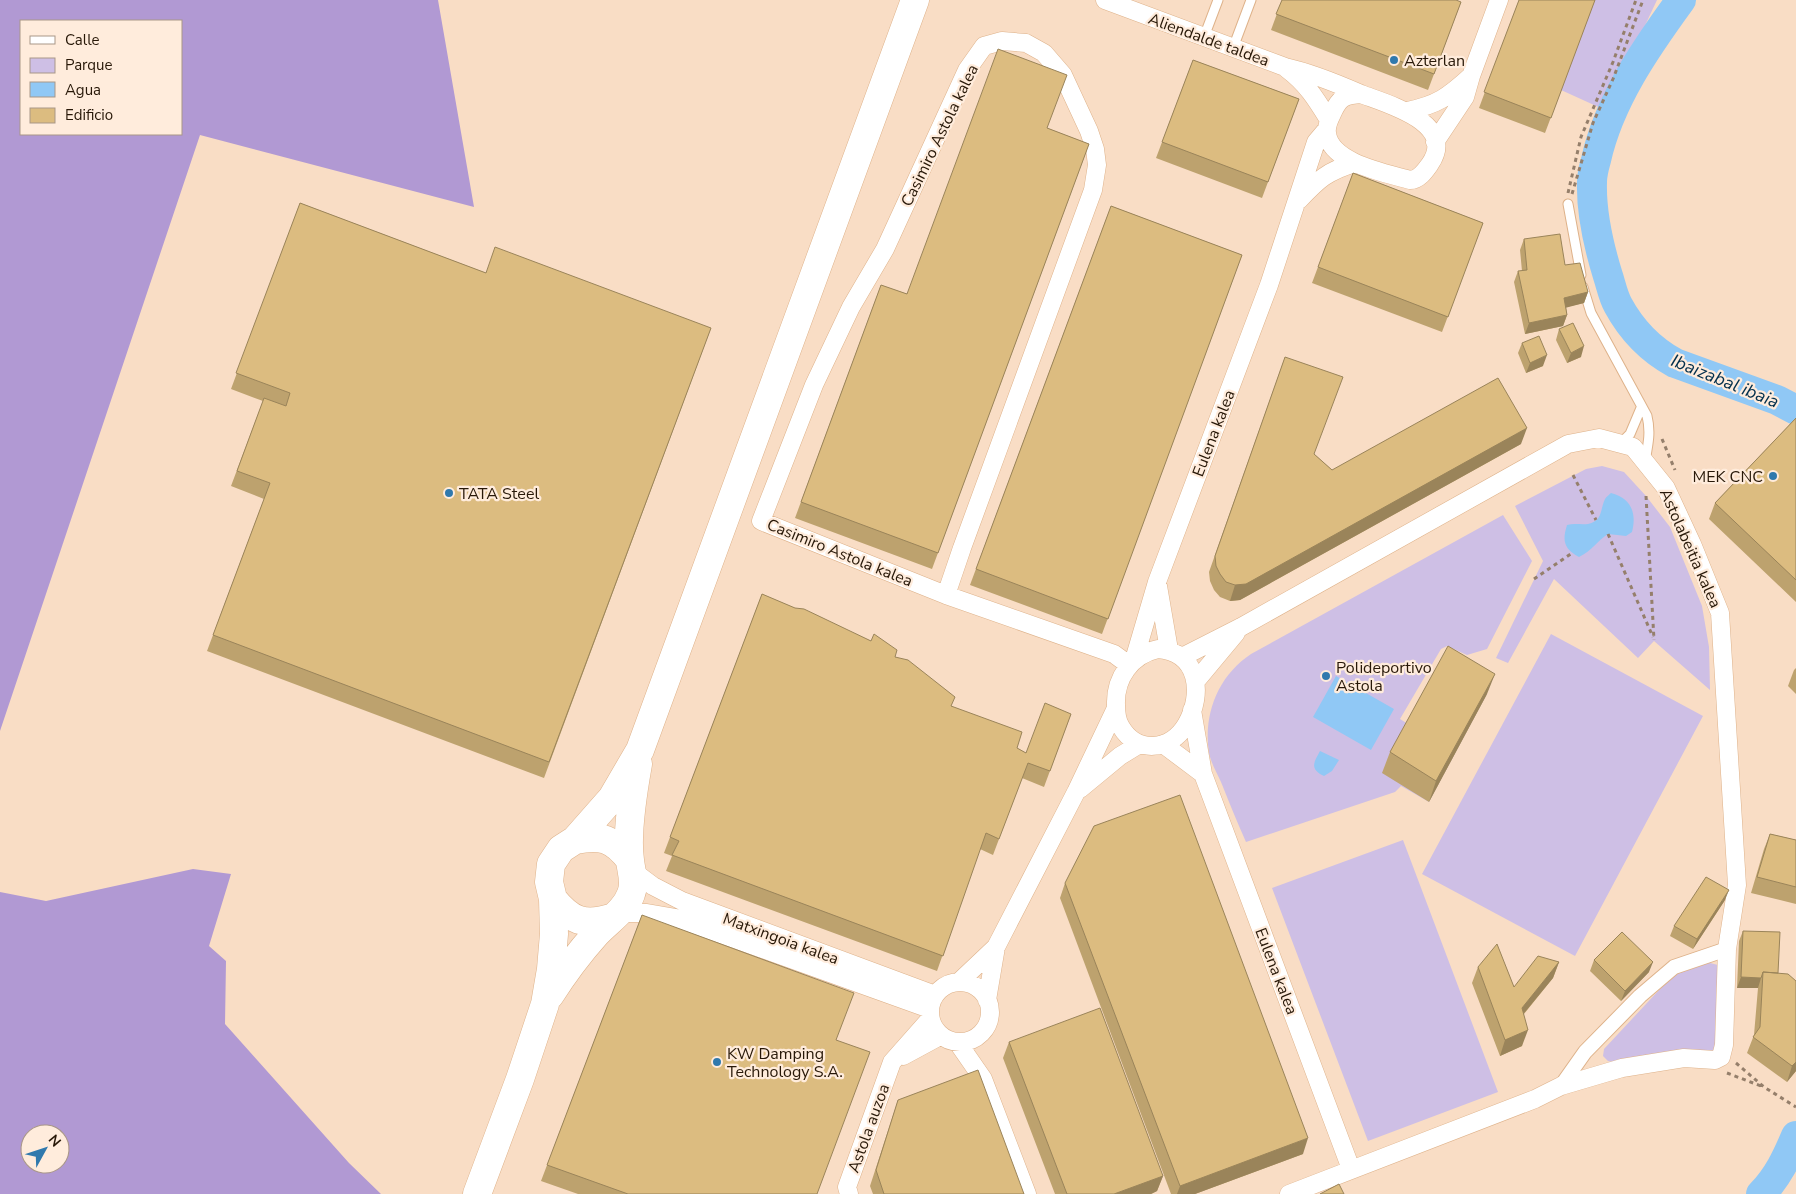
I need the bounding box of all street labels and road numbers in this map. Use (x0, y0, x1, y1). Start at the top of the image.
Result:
street label: Aliendalde taldea (1145, 8, 1272, 72)
street label: Casimiro Astola kalea (896, 61, 984, 210)
street label: Eulena kalea (1187, 387, 1241, 480)
street label: Astolabeitia kalea (1654, 485, 1726, 611)
street label: Casimiro Astola kalea (763, 514, 916, 592)
street label: Matxingoia kalea (720, 908, 842, 970)
street label: Eulena kalea (1249, 925, 1303, 1018)
street label: Astola auzoa (843, 1081, 895, 1176)

